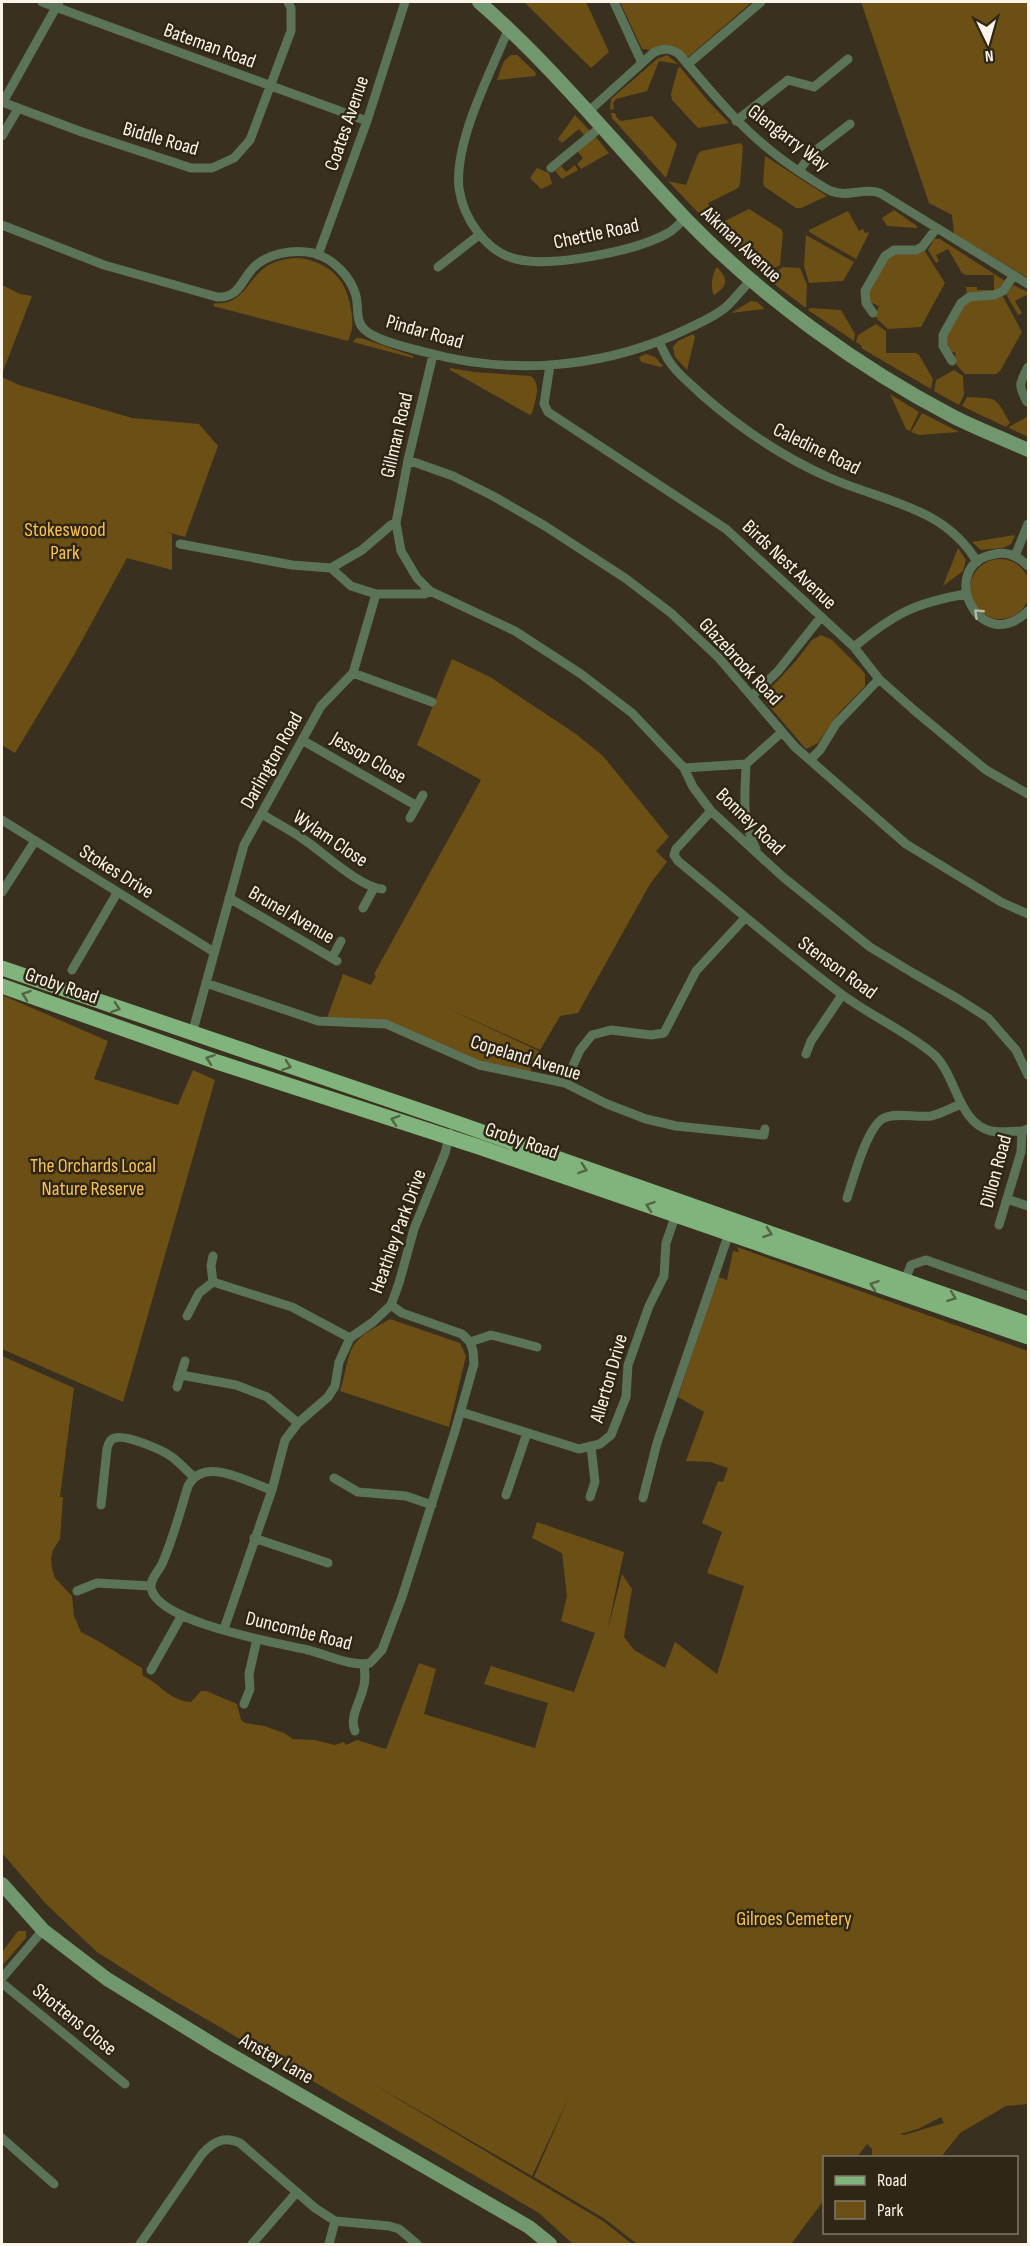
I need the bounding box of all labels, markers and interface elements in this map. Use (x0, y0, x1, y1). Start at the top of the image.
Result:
north arrow (958, 12, 1018, 72)
street label: Bateman Road (160, 18, 259, 74)
text: N (984, 46, 994, 65)
street label: Coates Avenue (320, 73, 374, 174)
street label: Glengarry Way (743, 99, 834, 176)
street label: Biddle Road (120, 117, 201, 161)
street label: Aikman Avenue (695, 201, 786, 288)
street label: Chettle Road (551, 213, 641, 255)
street label: Pindar Road (383, 310, 466, 354)
street label: Gillman Road (376, 390, 418, 480)
street label: Caledine Road (769, 418, 864, 480)
street label: Birds Nest Avenue (737, 515, 842, 615)
park label: Stokeswood Park (24, 518, 106, 565)
one-way arrow (974, 609, 984, 620)
street label: Glazebrook Road (694, 613, 787, 710)
street label: Darlington Road (235, 708, 308, 813)
street label: Jessop Close (326, 726, 410, 789)
street label: Bonney Road (711, 783, 790, 860)
street label: Wylam Close (289, 805, 372, 873)
street label: Stokes Drive (75, 840, 158, 904)
street label: Brunel Avenue (244, 881, 339, 949)
street label: Stenson Road (793, 931, 882, 1004)
street label: Groby Road (22, 962, 102, 1010)
one-way arrow (21, 989, 32, 1002)
one-way arrow (110, 1001, 121, 1013)
street label: Copeland Avenue (467, 1030, 584, 1086)
one-way arrow (205, 1054, 216, 1067)
one-way arrow (281, 1059, 292, 1072)
one-way arrow (390, 1115, 401, 1128)
street label: Groby Road (482, 1117, 562, 1165)
street label: Dillon Road (975, 1132, 1017, 1210)
park label: The Orchards Local Nature Reserve (30, 1154, 156, 1201)
one-way arrow (578, 1162, 588, 1175)
street label: Heathley Park Drive (364, 1166, 432, 1297)
one-way arrow (645, 1200, 656, 1213)
one-way arrow (762, 1226, 773, 1239)
one-way arrow (869, 1279, 879, 1292)
one-way arrow (946, 1289, 957, 1302)
street label: Allerton Drive (585, 1331, 633, 1426)
street label: Duncombe Road (243, 1606, 354, 1656)
park label: Gilroes Cemetery (736, 1907, 852, 1931)
street label: Shottens Close (27, 1979, 121, 2061)
street label: Anstey Lane (235, 2028, 318, 2090)
legend (823, 2156, 1018, 2234)
text: Road (877, 2170, 907, 2191)
text: Park (877, 2200, 903, 2221)

